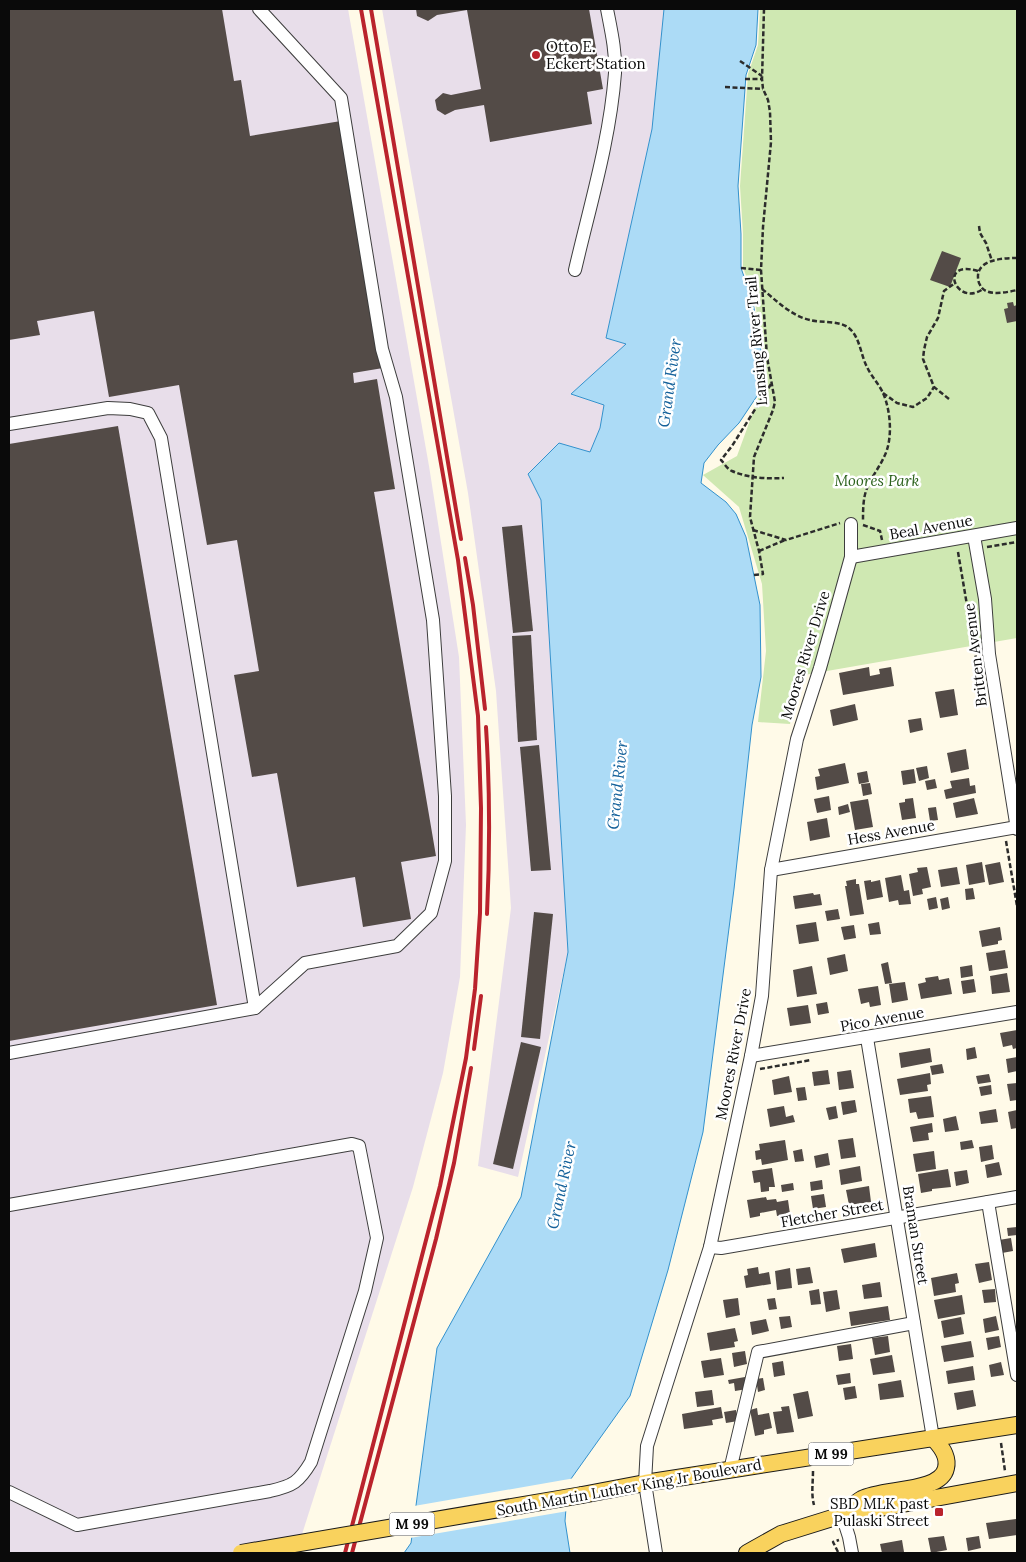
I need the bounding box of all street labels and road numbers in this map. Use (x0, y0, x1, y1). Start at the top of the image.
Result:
street label: Lansing River Trail (741, 275, 771, 407)
street label: Beal Avenue (888, 510, 974, 544)
street label: Moores River Drive (776, 588, 834, 722)
street label: Britten Avenue (959, 602, 991, 708)
street label: Hess Avenue (846, 815, 936, 849)
street label: Moores River Drive (711, 986, 755, 1122)
street label: Pico Avenue (839, 1002, 925, 1036)
street label: Braman Street (899, 1184, 933, 1286)
street label: Fletcher Street (779, 1195, 885, 1231)
road number: M 99 (808, 1442, 854, 1466)
street label: South Martin Luther King Jr Boulevard (495, 1454, 763, 1520)
road number: M 99 (390, 1512, 434, 1536)

